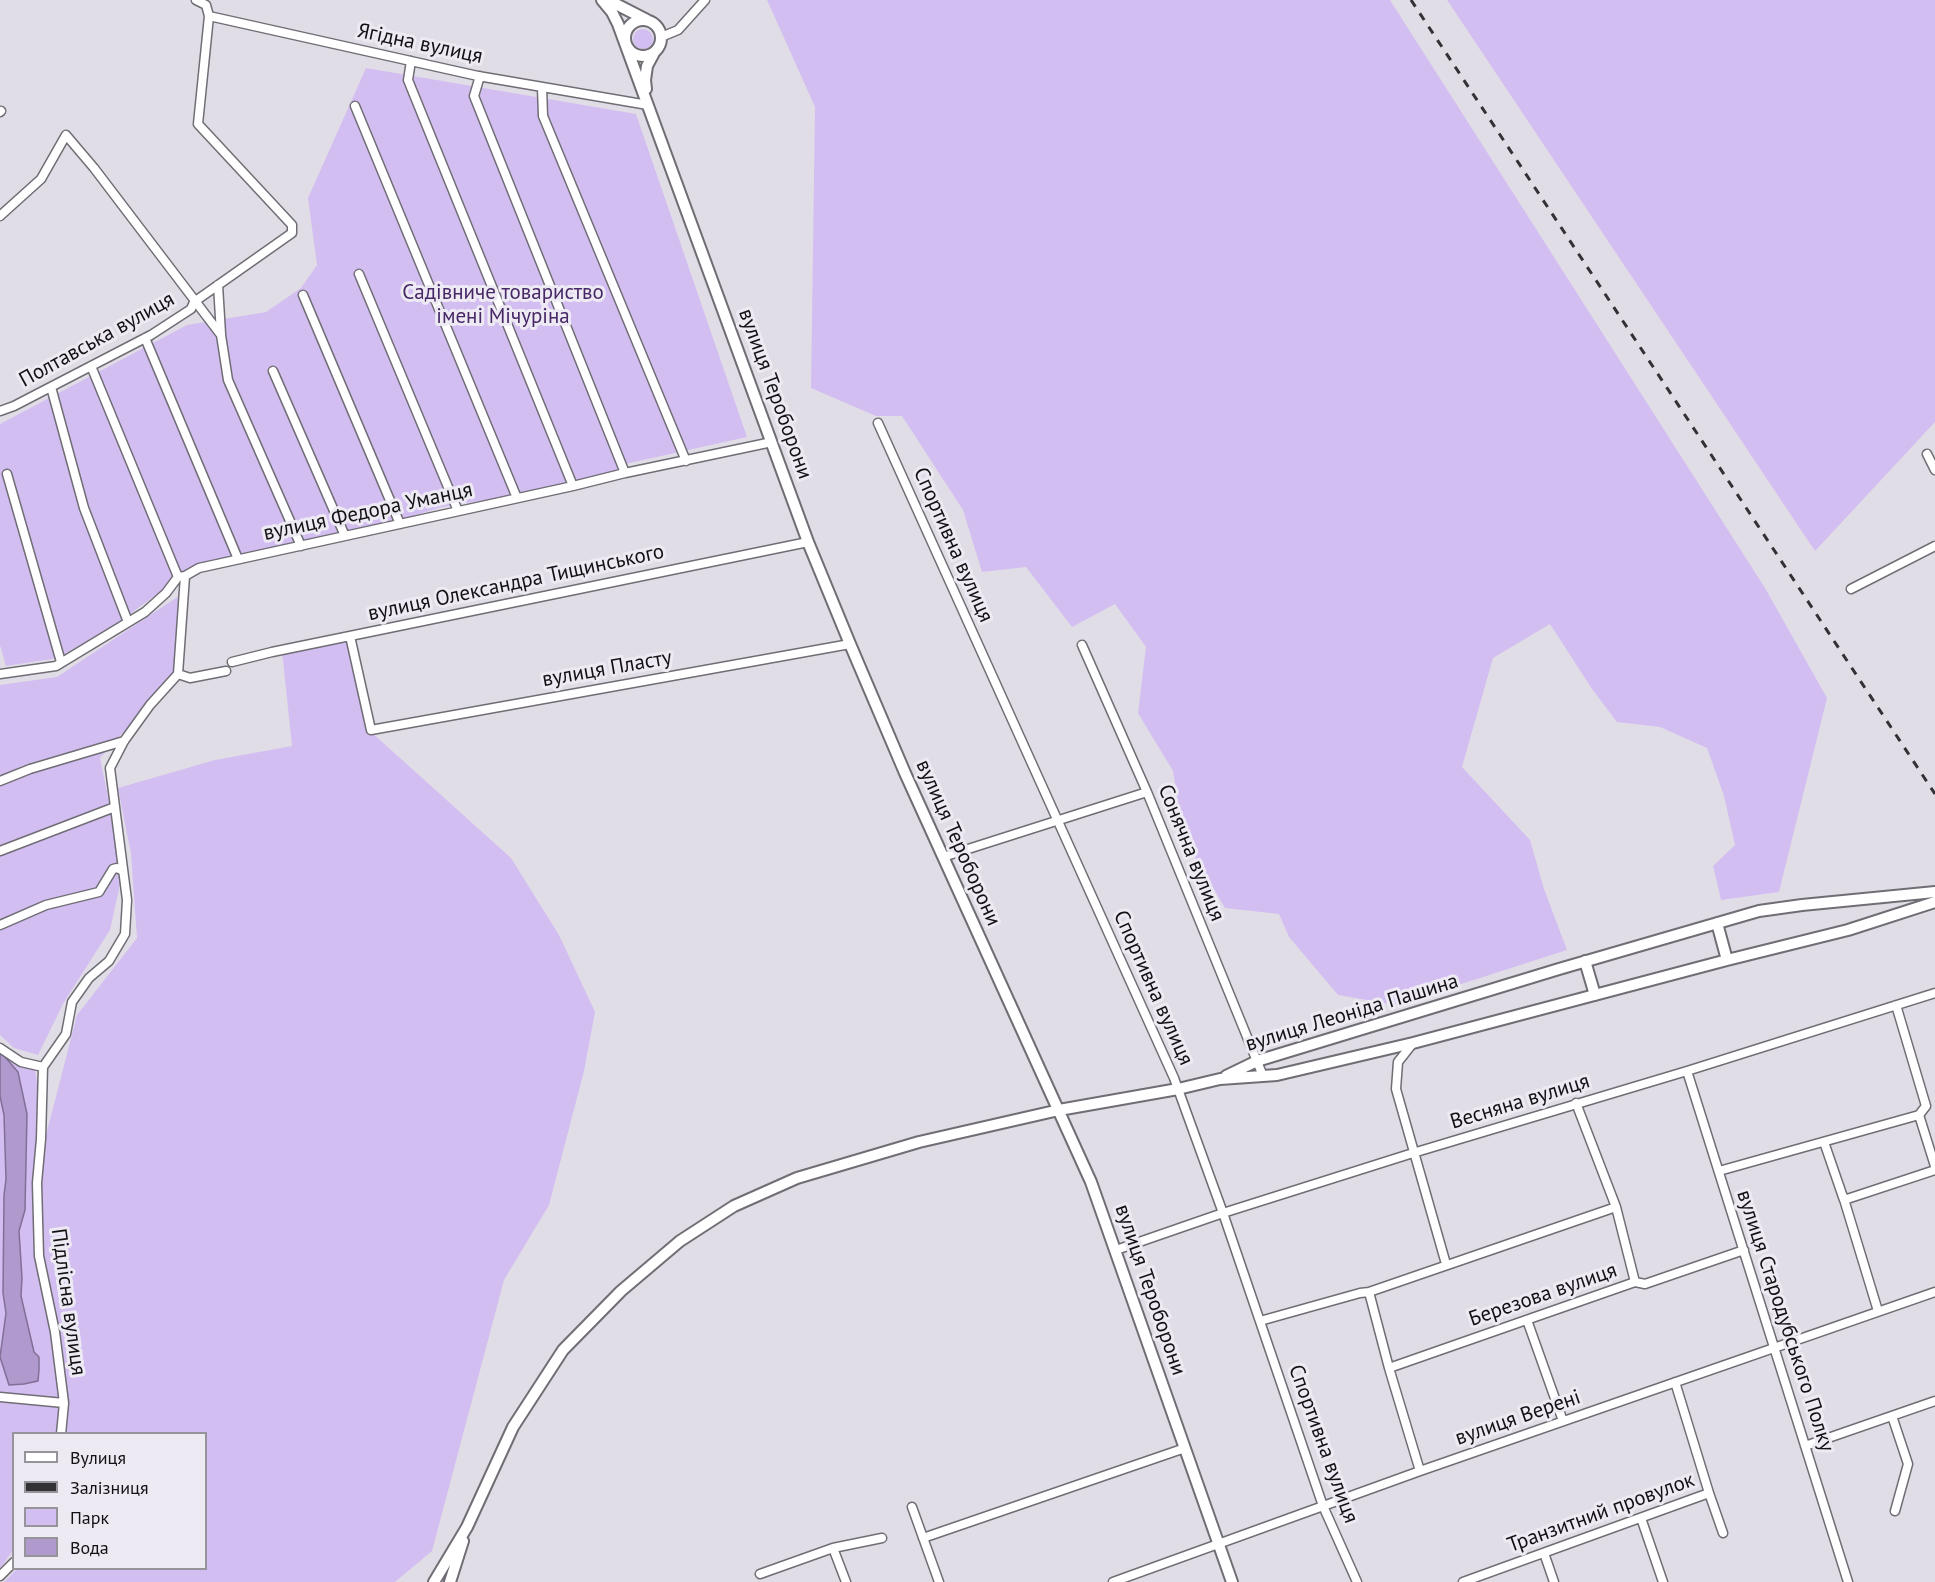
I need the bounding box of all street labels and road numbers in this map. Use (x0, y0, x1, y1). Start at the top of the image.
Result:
street label: Ягідна вулиця (355, 18, 485, 70)
street label: Полтавська вулиця (15, 287, 179, 393)
street label: вулиця Тероборони (733, 305, 817, 483)
street label: Спортивна вулиця (908, 464, 998, 626)
street label: вулиця Федора Уманця (261, 478, 475, 546)
street label: вулиця Олександра Тищинського (366, 539, 666, 627)
street label: вулиця Пласту (540, 645, 674, 693)
street label: вулиця Тероборони (910, 756, 1006, 930)
street label: Сонячна вулиця (1152, 781, 1230, 925)
street label: Спортивна вулиця (1108, 907, 1198, 1069)
street label: вулиця Леоніда Пашина (1243, 969, 1461, 1057)
street label: Весняна вулиця (1447, 1069, 1593, 1135)
street label: вулиця Стародубського Полку (1731, 1187, 1839, 1455)
street label: вулиця Тероборони (1109, 1201, 1191, 1379)
street label: Підлісна вулиця (45, 1227, 91, 1377)
street label: Березова вулиця (1466, 1258, 1620, 1332)
street label: Спортивна вулиця (1283, 1361, 1363, 1527)
street label: вулиця Верені (1452, 1385, 1584, 1451)
street label: Транзитний провулок (1504, 1467, 1698, 1559)

